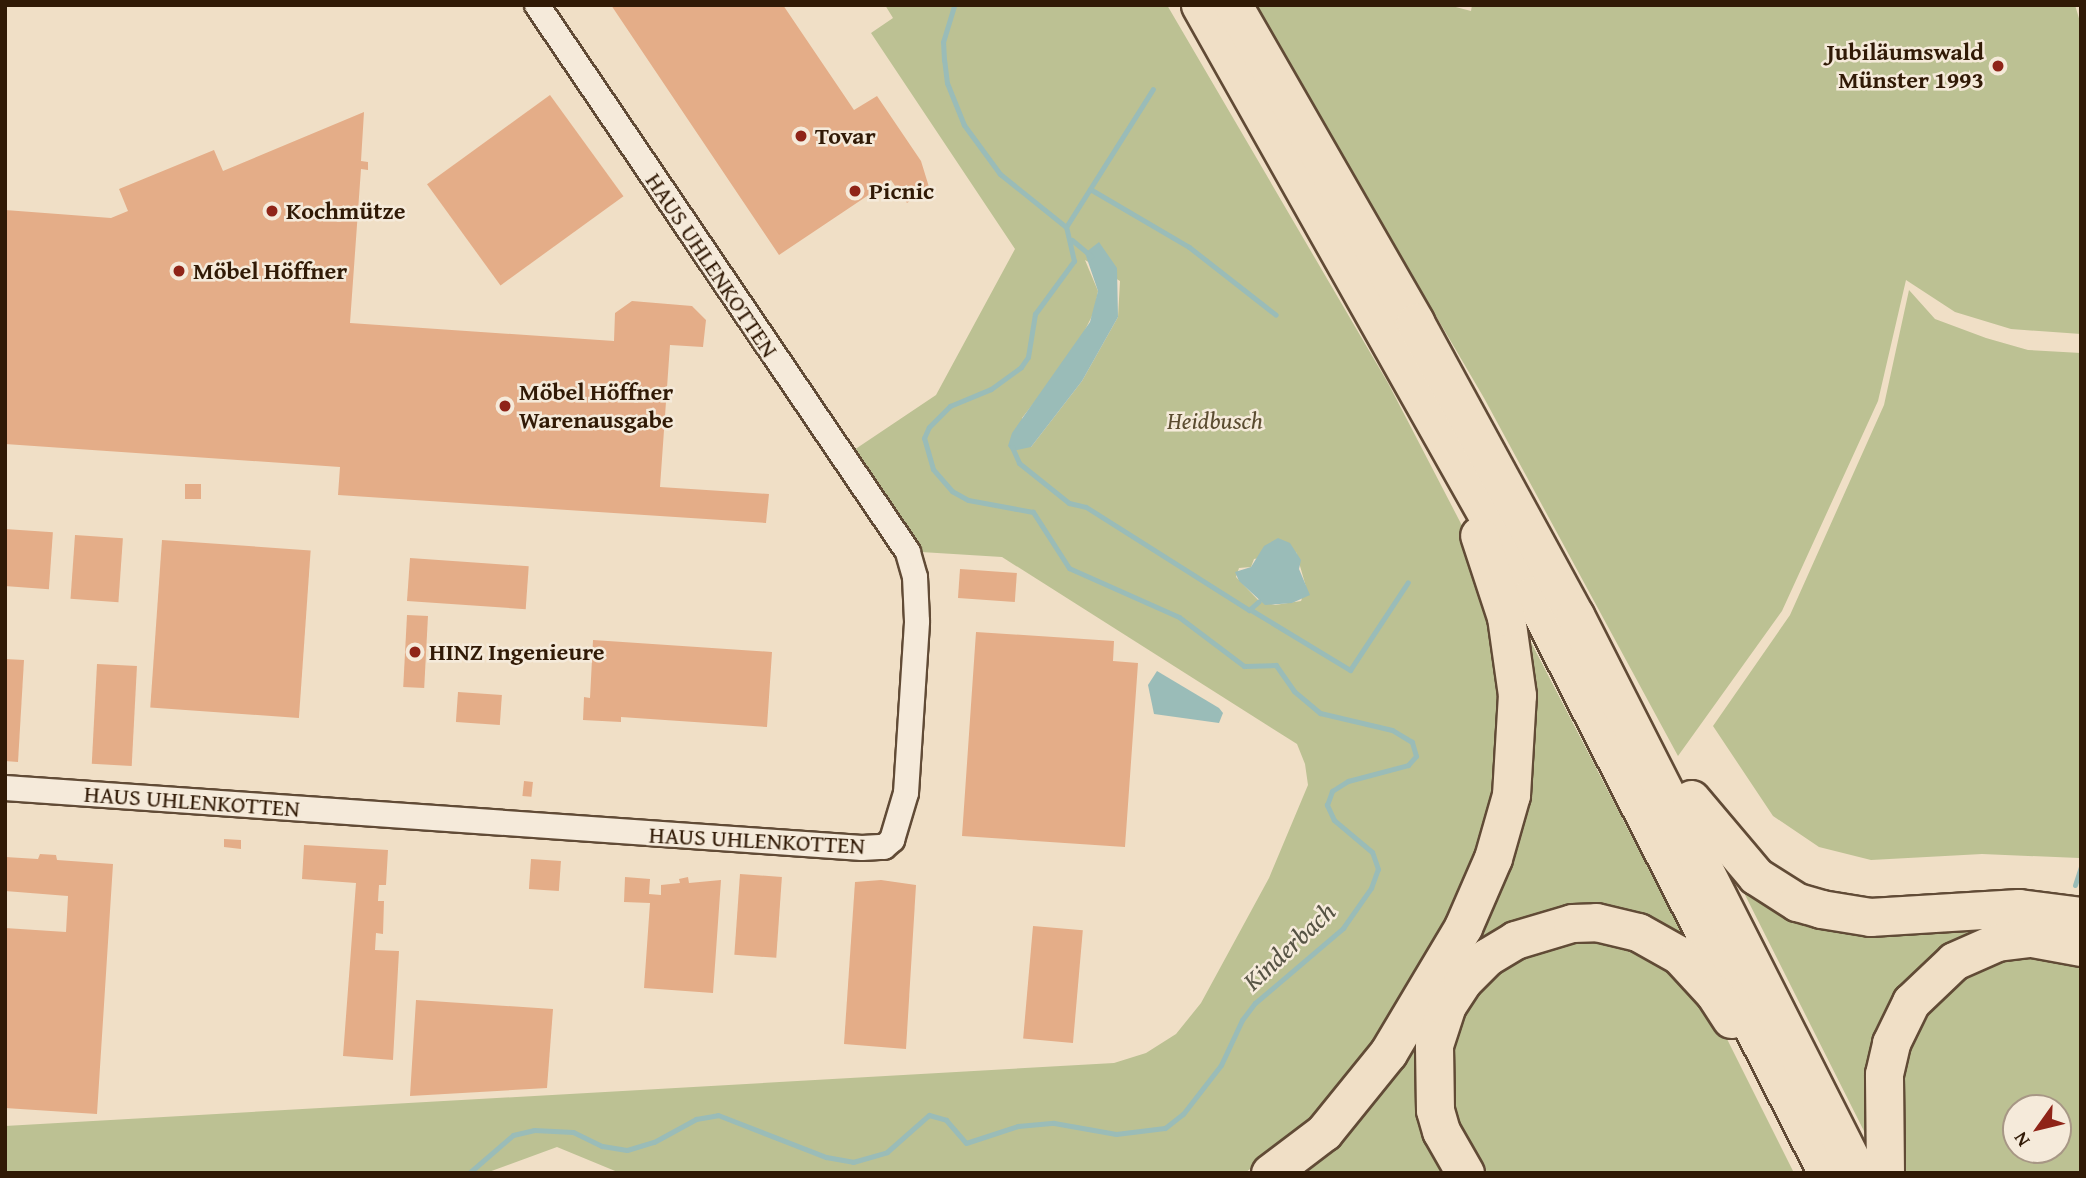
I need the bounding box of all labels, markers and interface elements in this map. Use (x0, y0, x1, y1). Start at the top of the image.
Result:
place label: Jubiläumswald Münster 1993 (1827, 38, 1984, 94)
marker: Jubiläumswald Münster 1993 (1990, 58, 2006, 74)
place label: Tovar (815, 122, 876, 150)
marker: Tovar (793, 128, 809, 144)
street label: HAUS UHLENKOTTEN (640, 167, 784, 363)
place label: Picnic (869, 177, 934, 205)
marker: Picnic (847, 183, 863, 199)
place label: Kochmütze (286, 197, 405, 225)
marker: Kochmütze (264, 203, 280, 219)
place label: Möbel Höffner (193, 257, 347, 285)
marker: Möbel Höffner (171, 263, 187, 279)
place label: Möbel Höffner Warenausgabe (519, 378, 674, 434)
marker: Möbel Höffner Warenausgabe (497, 398, 513, 414)
park label: Heidbusch (1167, 407, 1263, 435)
place label: HINZ Ingenieure (429, 638, 605, 666)
marker: HINZ Ingenieure (407, 644, 423, 660)
street label: HAUS UHLENKOTTEN (83, 779, 301, 823)
street label: HAUS UHLENKOTTEN (648, 820, 866, 860)
water label: Kinderbach (1237, 896, 1341, 996)
north arrow (2002, 1094, 2072, 1164)
text: N (2006, 1127, 2036, 1153)

